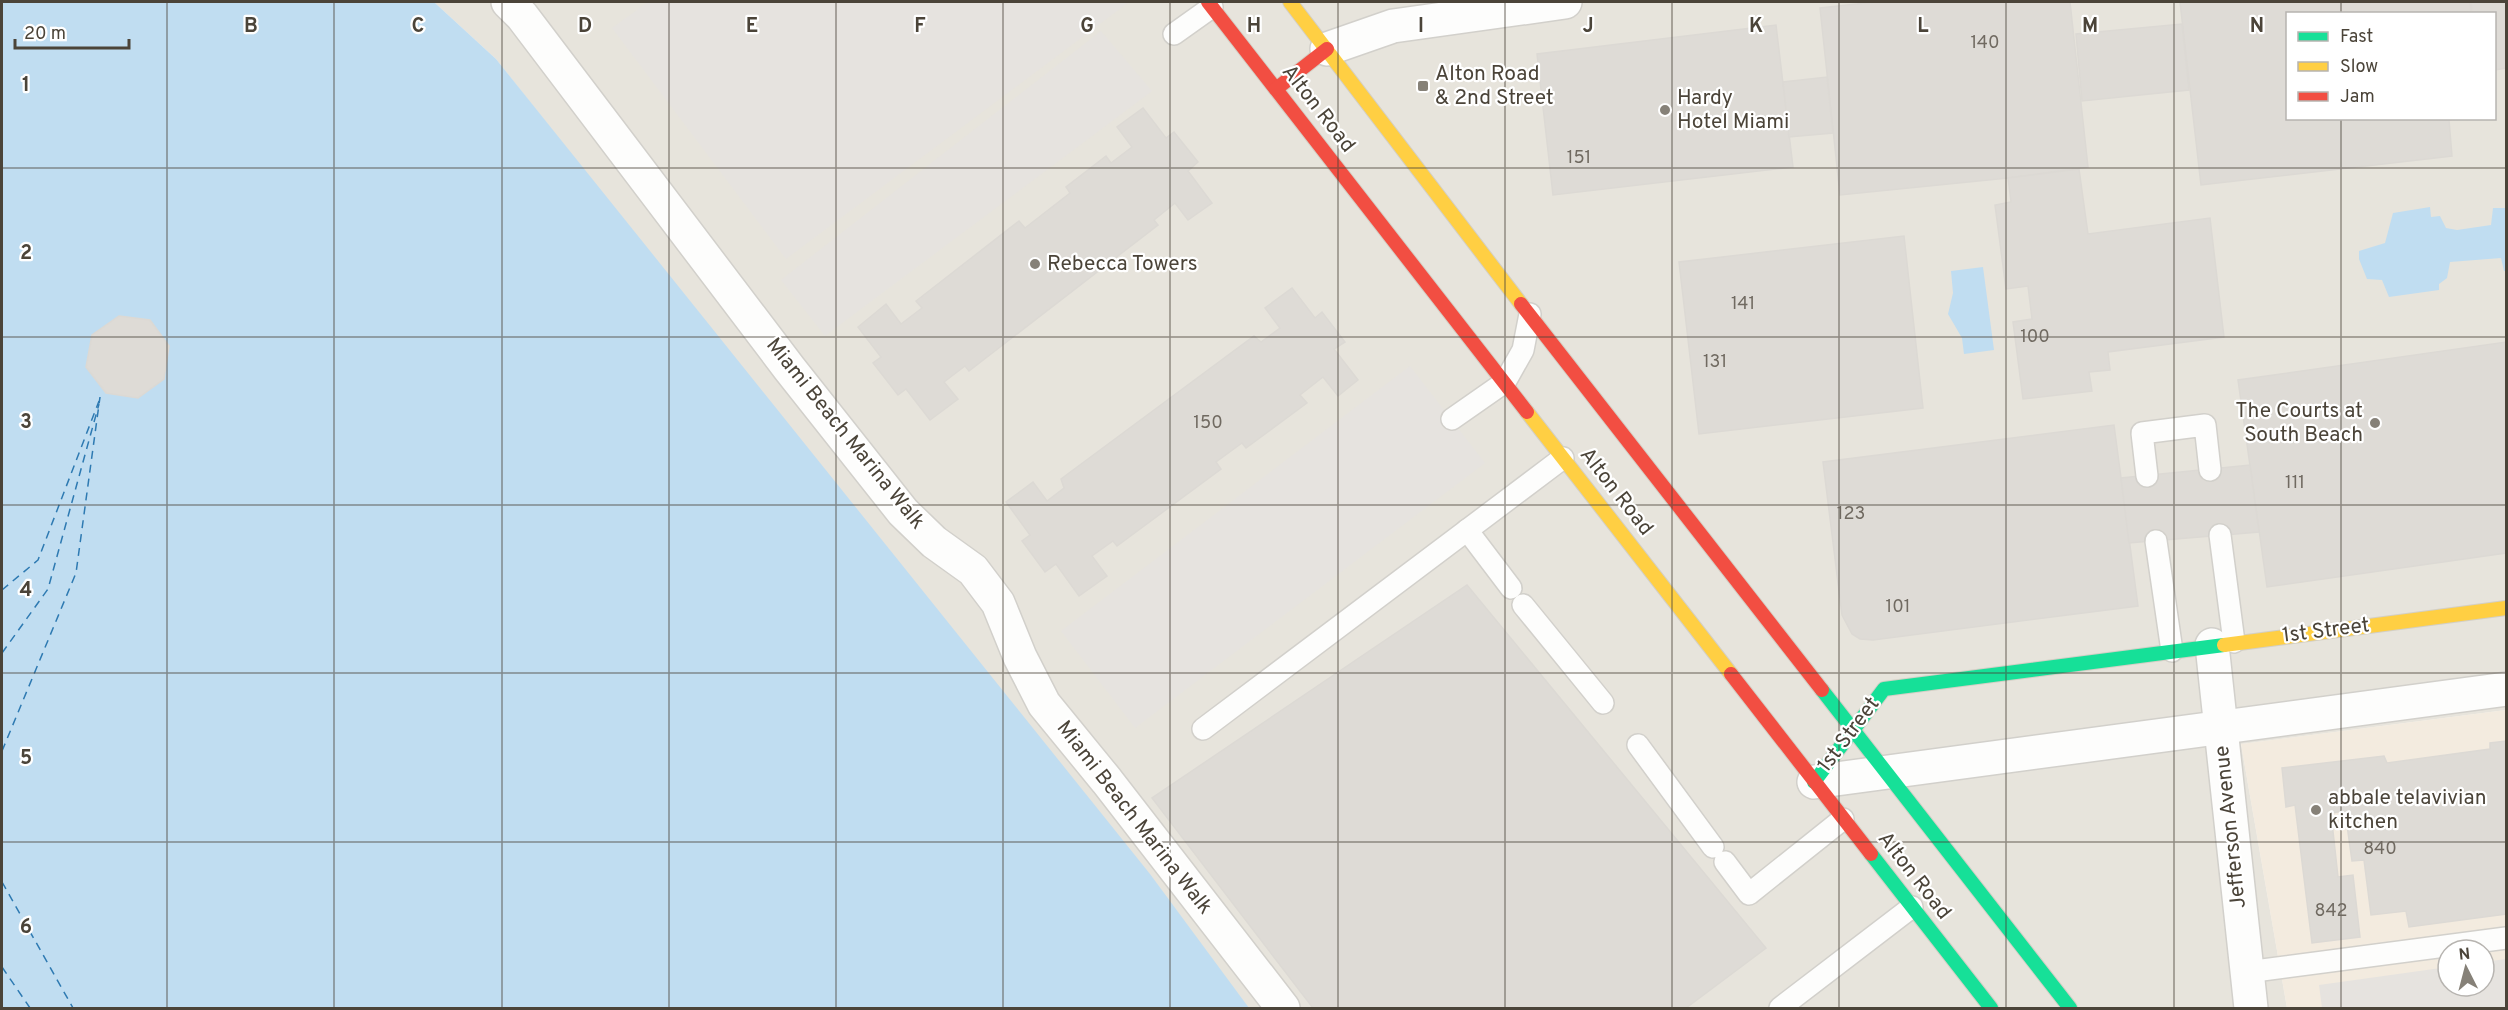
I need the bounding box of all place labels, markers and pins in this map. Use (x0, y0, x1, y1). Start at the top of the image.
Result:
place label: Alton Road & 2nd Street (1435, 61, 1554, 112)
marker: Alton Road & 2nd Street (1416, 79, 1430, 93)
place label: Hardy Hotel Miami (1677, 85, 1789, 136)
marker: Hardy Hotel Miami (1658, 103, 1672, 117)
place label: Rebecca Towers (1047, 251, 1198, 278)
marker: Rebecca Towers (1028, 257, 1042, 271)
place label: The Courts at South Beach (2235, 398, 2363, 449)
marker: The Courts at South Beach (2368, 416, 2382, 430)
place label: abbale telavivian kitchen (2328, 785, 2487, 836)
marker: abbale telavivian kitchen (2309, 803, 2323, 817)

